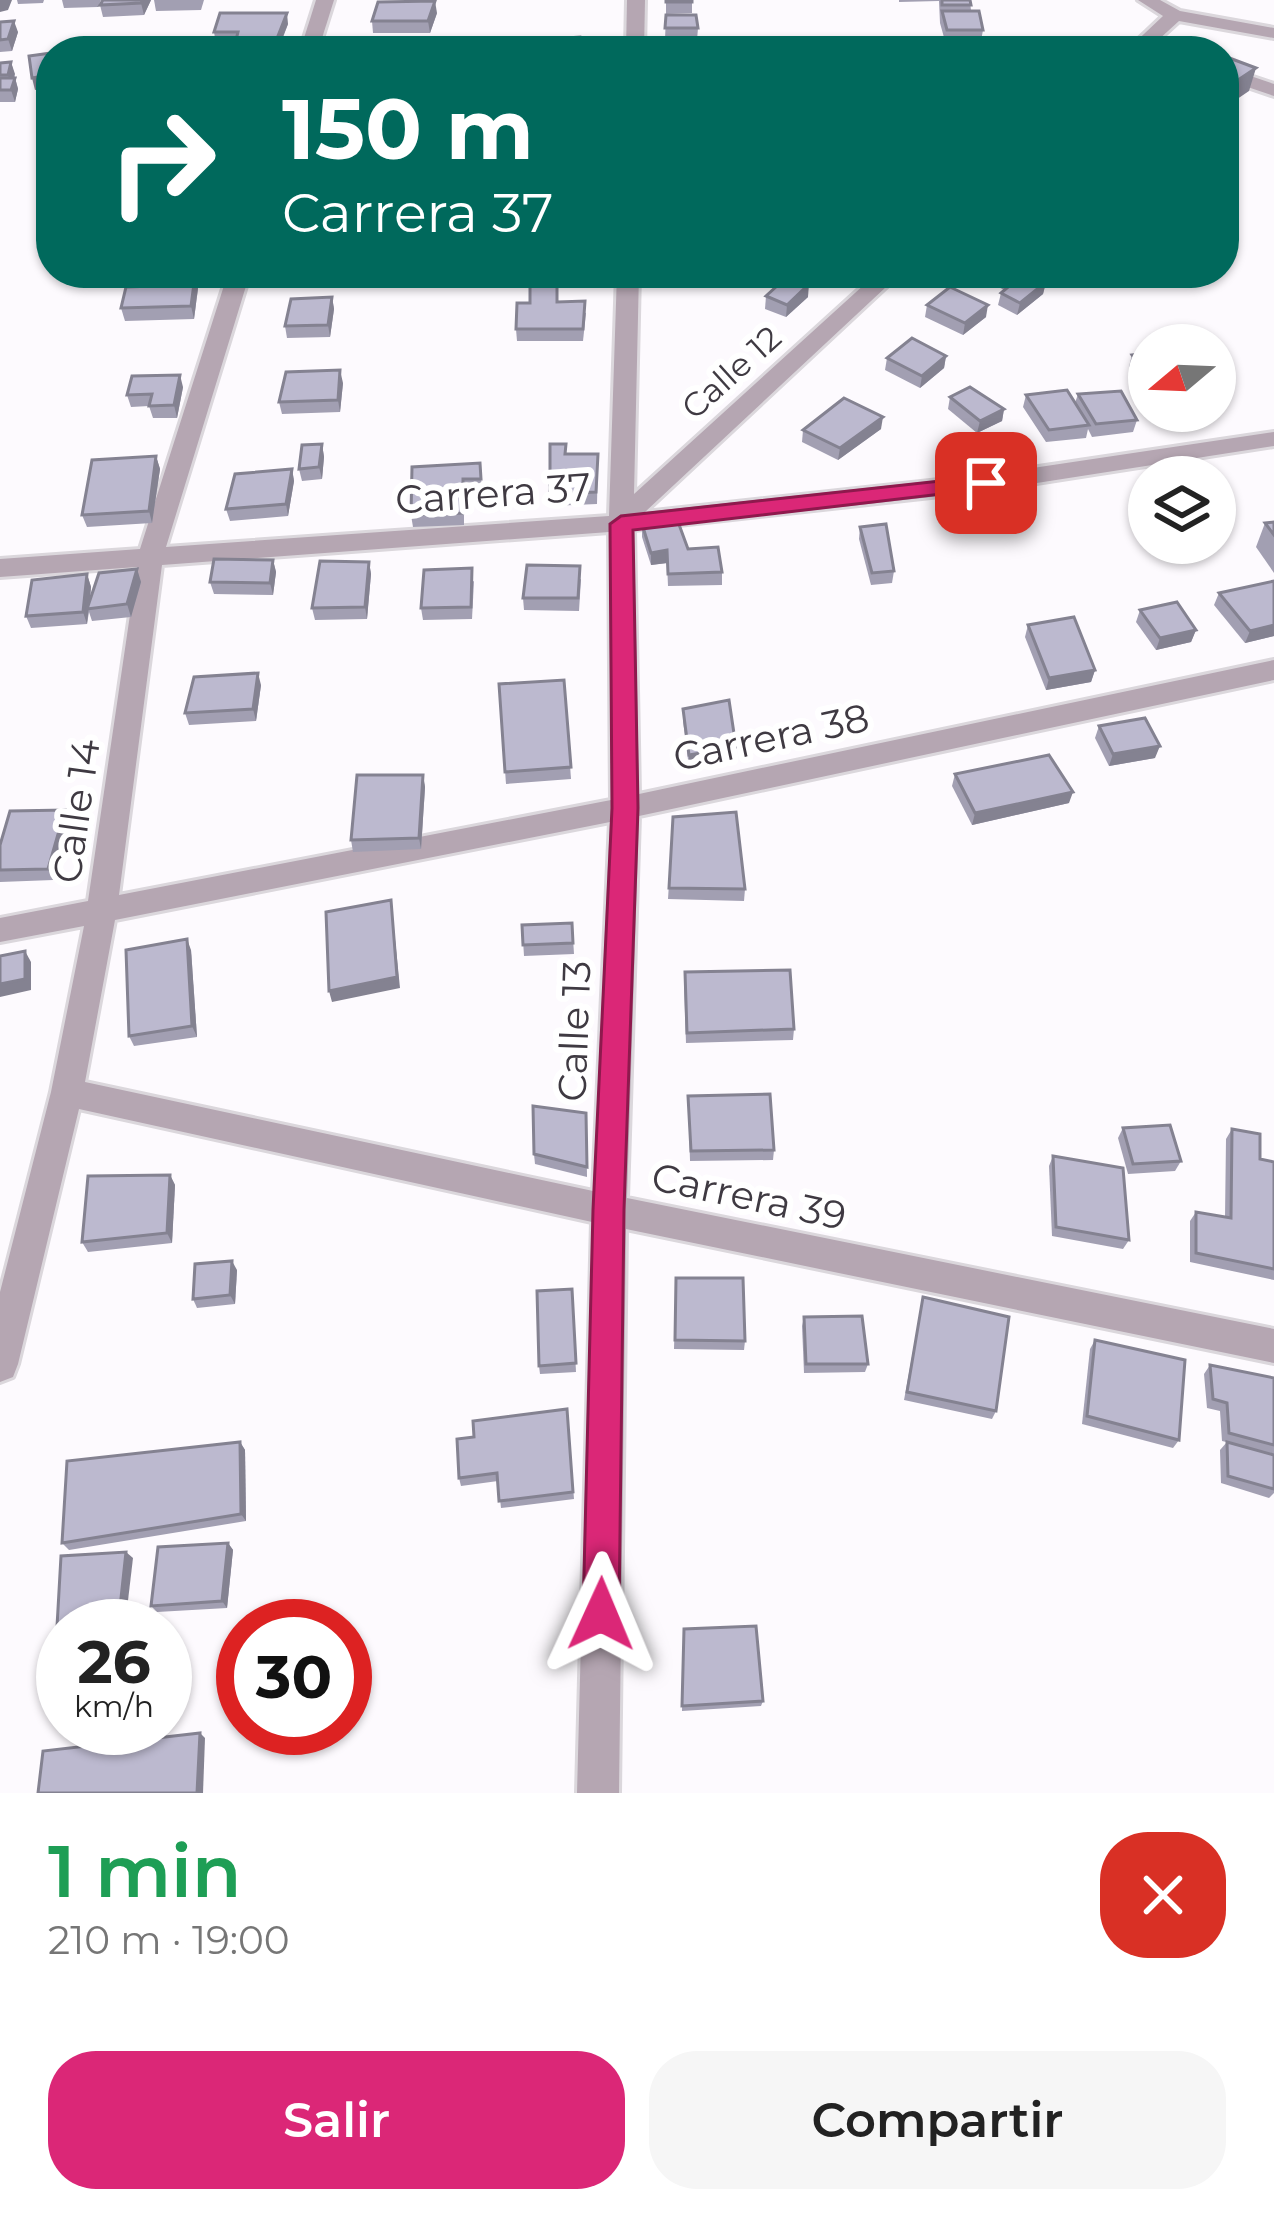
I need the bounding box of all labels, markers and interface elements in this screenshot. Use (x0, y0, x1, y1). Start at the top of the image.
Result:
text: 150 m (282, 78, 534, 180)
icon: right (84, 84, 240, 240)
text: Carrera 37 (282, 180, 554, 246)
street label: Calle 12 (673, 317, 789, 427)
north arrow (1128, 324, 1236, 432)
map controls (1128, 324, 1236, 564)
pin (935, 432, 1037, 534)
icon: arrive (953, 450, 1019, 516)
button: layers (1128, 456, 1236, 564)
street label: Carrera 37 (393, 462, 593, 524)
street label: Carrera 38 (669, 693, 873, 781)
street label: Calle 14 (42, 736, 110, 886)
street label: Calle 13 (548, 960, 600, 1102)
street label: Carrera 39 (647, 1152, 851, 1240)
position arrow (538, 1551, 664, 1677)
speed limit sign: 30 (216, 1599, 372, 1755)
text: 26 (77, 1625, 151, 1698)
text: km/h (74, 1688, 154, 1725)
text: 1 min (48, 1827, 241, 1915)
button: close (1100, 1832, 1226, 1958)
text: 210 m · 19:00 (48, 1916, 290, 1964)
button: Salir (48, 2051, 625, 2189)
button: Compartir (649, 2051, 1226, 2189)

